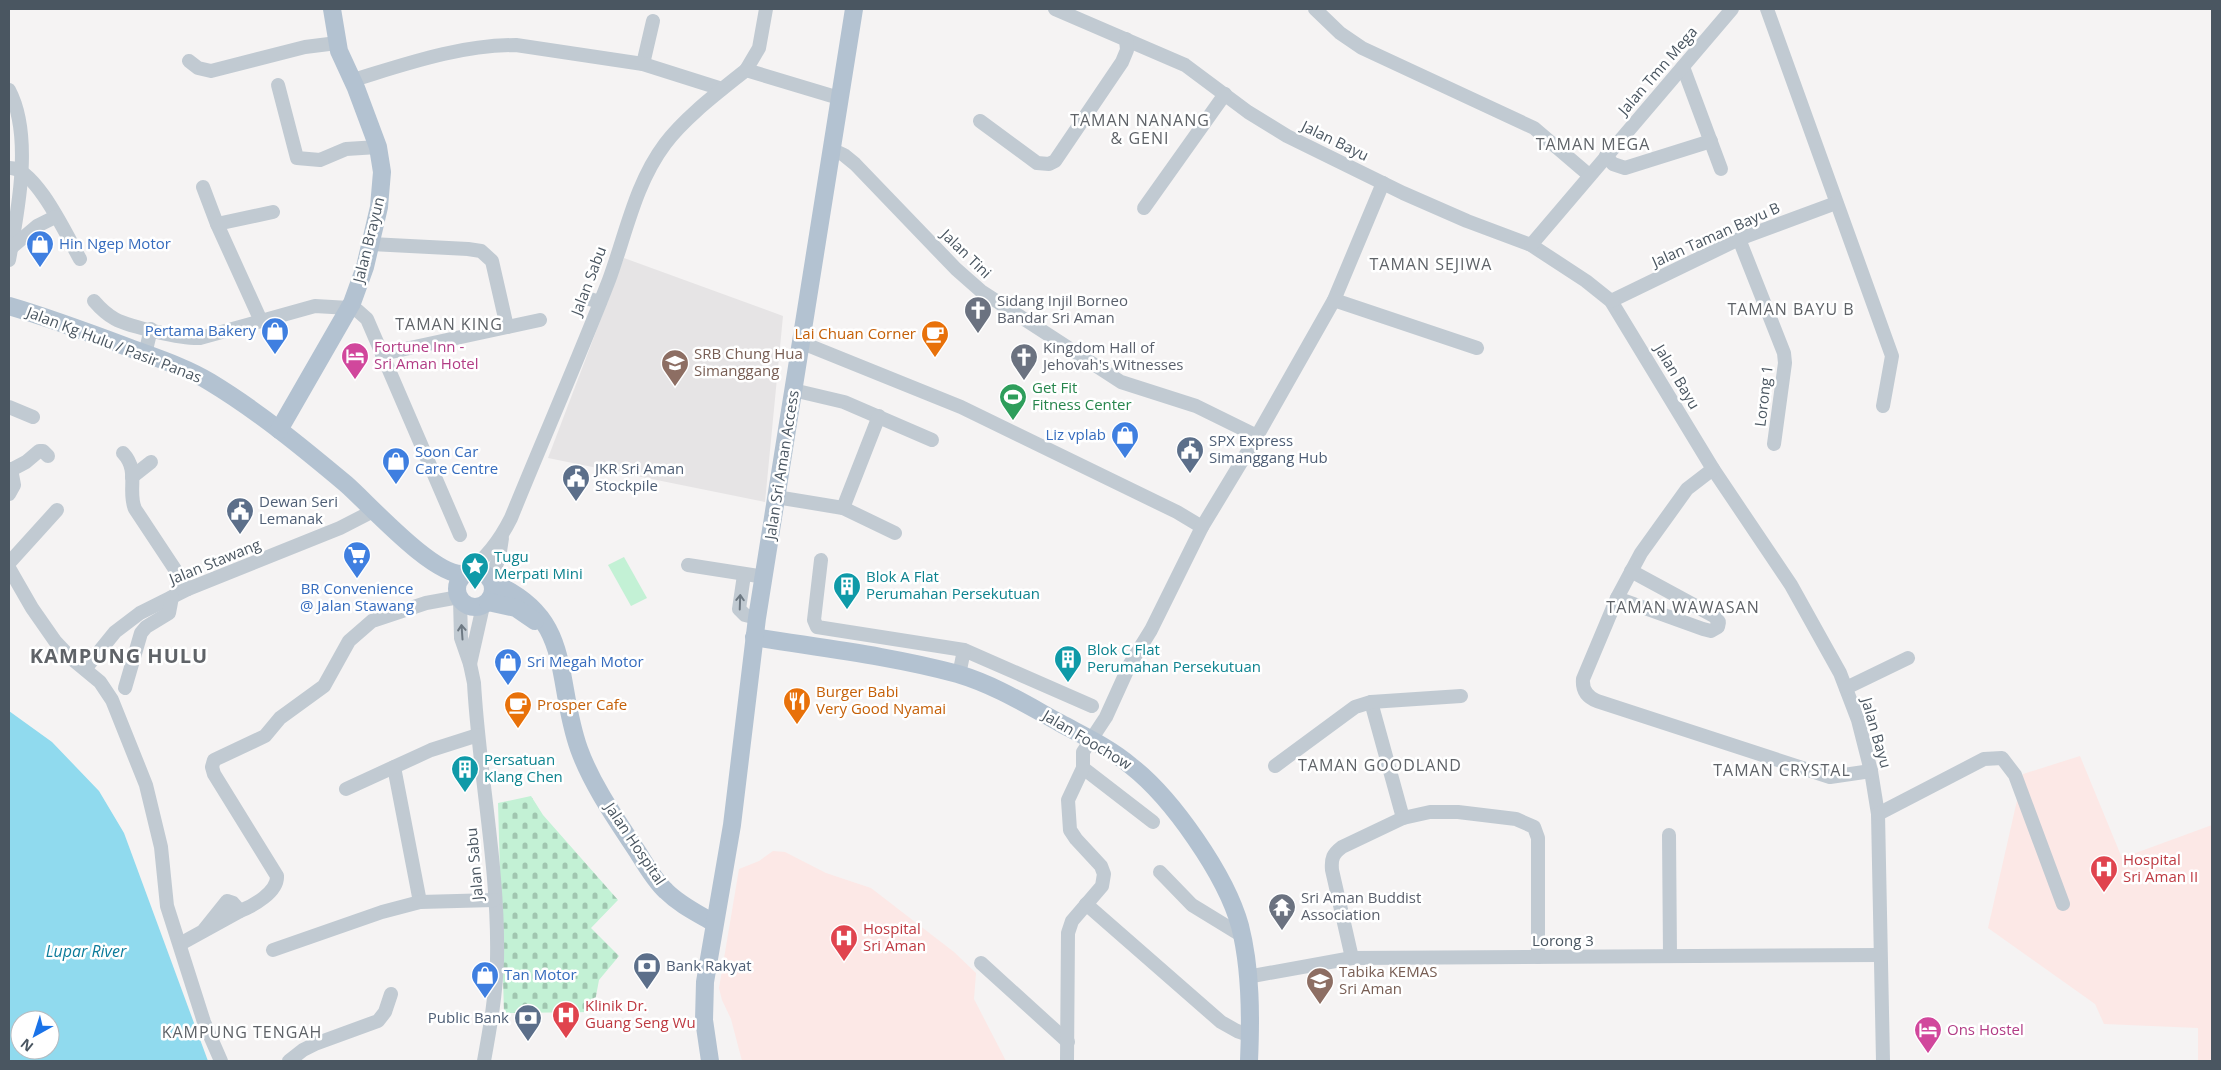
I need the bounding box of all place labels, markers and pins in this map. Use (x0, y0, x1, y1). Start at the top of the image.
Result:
shop icon: Hin Ngep Motor (25, 229, 55, 268)
place label: Hin Ngep Motor (59, 233, 171, 253)
place label: Sidang Injil Borneo Bandar Sri Aman (997, 290, 1128, 327)
church icon: Sidang Injil Borneo Bandar Sri Aman (963, 295, 993, 334)
shop icon: Pertama Bakery (260, 316, 290, 355)
cafe icon: Lai Chuan Corner (920, 319, 950, 358)
place label: Pertama Bakery (145, 320, 256, 340)
place label: Lai Chuan Corner (795, 323, 916, 343)
place label: Fortune Inn - Sri Aman Hotel (374, 336, 478, 373)
place label: Kingdom Hall of Jehovah's Witnesses (1041, 337, 1184, 374)
hotel icon: Fortune Inn - Sri Aman Hotel (340, 341, 370, 380)
church icon: Kingdom Hall of Jehovah's Witnesses (1009, 342, 1039, 381)
place label: SRB Chung Hua Simanggang (694, 343, 803, 380)
school or university icon: SRB Chung Hua Simanggang (660, 348, 690, 387)
place label: Get Fit Fitness Center (1032, 377, 1132, 414)
sports icon: Get Fit Fitness Center (998, 382, 1028, 421)
shop icon: Liz vplab (1110, 420, 1140, 459)
place label: Liz vplab (1045, 424, 1106, 444)
place label: SPX Express Simanggang Hub (1209, 430, 1328, 467)
public building icon: SPX Express Simanggang Hub (1175, 435, 1205, 474)
place label: Soon Car Care Centre (415, 441, 498, 478)
shop icon: Soon Car Care Centre (381, 446, 411, 485)
place label: JKR Sri Aman Stockpile (593, 458, 684, 495)
public building icon: JKR Sri Aman Stockpile (561, 463, 591, 502)
place label: Dewan Seri Lemanak (259, 491, 338, 528)
public building icon: Dewan Seri Lemanak (225, 496, 255, 535)
supermarket icon: BR Convenience @ Jalan Stawang (342, 540, 372, 579)
place label: Tugu Merpati Mini (494, 546, 583, 583)
place icon: Tugu Merpati Mini (460, 551, 490, 590)
place label: Blok A Flat Perumahan Persekutuan (866, 566, 1040, 603)
building icon: Blok A Flat Perumahan Persekutuan (832, 571, 862, 610)
place label: BR Convenience @ Jalan Stawang (300, 578, 414, 615)
place label: Blok C Flat Perumahan Persekutuan (1087, 639, 1261, 676)
building icon: Blok C Flat Perumahan Persekutuan (1053, 644, 1083, 683)
shop icon: Sri Megah Motor (493, 647, 523, 686)
place label: Sri Megah Motor (527, 651, 644, 671)
place label: Burger Babi Very Good Nyamai (816, 681, 946, 718)
restaurant icon: Burger Babi Very Good Nyamai (782, 686, 812, 725)
cafe icon: Prosper Cafe (503, 690, 533, 729)
place label: Prosper Cafe (537, 694, 627, 714)
place label: Persatuan Klang Chen (484, 749, 563, 786)
building icon: Persatuan Klang Chen (450, 754, 480, 793)
place label: Hospital Sri Aman II (2123, 849, 2198, 886)
hospital icon: Hospital Sri Aman II (2089, 854, 2119, 893)
place label: Sri Aman Buddist Association (1301, 887, 1421, 924)
temple icon: Sri Aman Buddist Association (1267, 892, 1297, 931)
place label: Hospital Sri Aman (863, 918, 926, 955)
hospital icon: Hospital Sri Aman (829, 923, 859, 962)
bank icon: Bank Rakyat (632, 951, 662, 990)
place label: Bank Rakyat (666, 955, 752, 975)
shop icon: Tan Motor (470, 960, 500, 999)
place label: Tabika KEMAS Sri Aman (1339, 961, 1437, 998)
place label: Tan Motor (504, 964, 577, 984)
school or university icon: Tabika KEMAS Sri Aman (1305, 966, 1335, 1005)
place label: Klinik Dr. Guang Seng Wu (585, 995, 696, 1032)
hospital icon: Klinik Dr. Guang Seng Wu (551, 1000, 581, 1039)
bank icon: Public Bank (513, 1003, 543, 1042)
place label: Public Bank (428, 1007, 509, 1027)
hotel icon: Ons Hostel (1913, 1015, 1943, 1054)
place label: Ons Hostel (1947, 1019, 2024, 1039)

